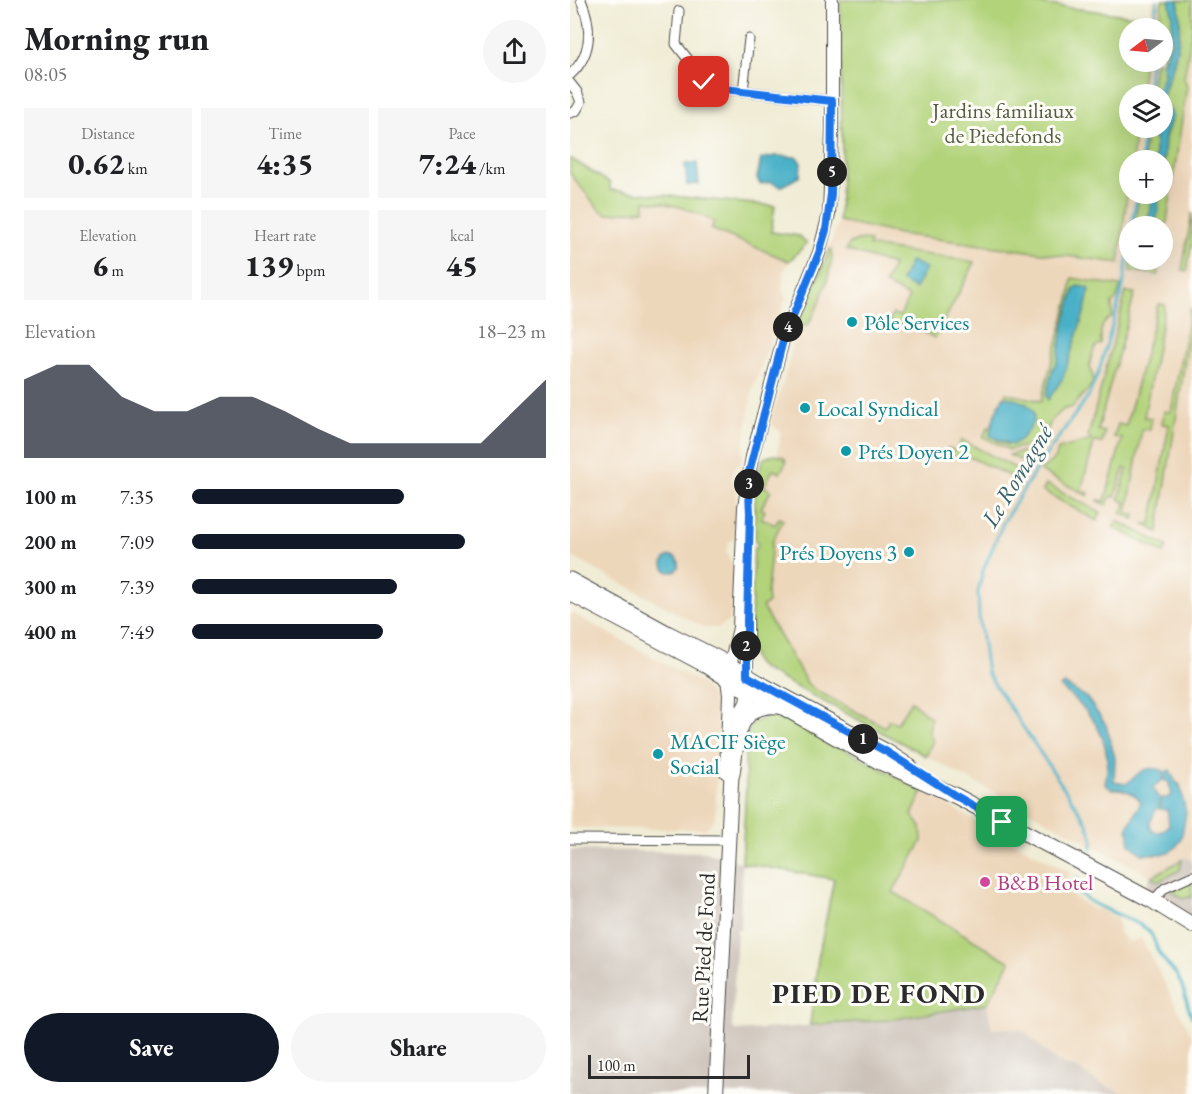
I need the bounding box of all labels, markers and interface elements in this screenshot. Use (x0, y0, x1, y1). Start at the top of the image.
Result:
text: Morning run (24, 17, 209, 60)
north arrow (1119, 18, 1173, 72)
map controls (1119, 18, 1173, 270)
button: share (483, 20, 546, 83)
pin (678, 56, 729, 107)
text: 08:05 (24, 61, 67, 87)
icon: check (687, 65, 720, 98)
button: layers (1119, 84, 1173, 138)
park label: Jardins familiaux de Piedefonds (930, 96, 1074, 150)
text: Distance (81, 123, 135, 144)
text: Time (268, 123, 302, 144)
text: Pace (449, 123, 475, 144)
text: 0.62 (68, 144, 124, 183)
text: 4:35 (256, 144, 314, 183)
text: 7:24 (419, 144, 476, 183)
button: + (1119, 150, 1173, 204)
pin: 5 (817, 157, 847, 187)
text: km (124, 158, 148, 179)
text: /km (476, 158, 505, 179)
text: 5 (828, 161, 836, 182)
button: − (1119, 216, 1173, 270)
text: Elevation (79, 225, 137, 246)
text: Heart rate (254, 225, 316, 246)
text: kcal (450, 225, 474, 246)
text: 6 (92, 246, 108, 285)
text: 139 (245, 246, 293, 285)
text: 45 (446, 246, 478, 285)
text: m (108, 260, 124, 281)
text: bpm (293, 260, 325, 281)
place label: Pôle Services (864, 308, 969, 337)
pin: 4 (773, 312, 803, 342)
marker: Pôle Services (845, 315, 859, 329)
text: 4 (784, 316, 792, 337)
text: Elevation (24, 318, 96, 344)
text: 18–23 m (477, 318, 546, 344)
place label: Local Syndical (817, 394, 939, 423)
marker: Local Syndical (798, 401, 812, 415)
water label: Le Romagné (973, 417, 1060, 533)
place label: Prés Doyen 2 (858, 437, 969, 466)
marker: Prés Doyen 2 (839, 444, 853, 458)
pin: 3 (734, 469, 764, 499)
text: 3 (745, 473, 753, 494)
text: 100 m (24, 484, 77, 510)
text: 7:35 (120, 484, 154, 510)
text: 200 m (24, 529, 77, 555)
text: 7:09 (120, 529, 154, 555)
place label: Prés Doyens 3 (779, 538, 897, 567)
marker: Prés Doyens 3 (902, 545, 916, 559)
text: 300 m (24, 574, 77, 600)
text: 7:39 (120, 574, 154, 600)
text: 400 m (24, 619, 77, 645)
text: 7:49 (120, 619, 154, 645)
pin: 2 (731, 631, 761, 661)
text: 2 (742, 635, 750, 656)
pin: 1 (848, 724, 878, 754)
place label: MACIF Siège Social (670, 727, 786, 781)
text: 1 (859, 728, 867, 749)
marker: MACIF Siège Social (651, 747, 665, 761)
pin (976, 796, 1027, 847)
icon: arrive (985, 805, 1018, 838)
place label: B&B Hotel (997, 868, 1093, 897)
street label: Rue Pied de Fond (685, 871, 722, 1024)
marker: B&B Hotel (978, 875, 992, 889)
district label: PIED DE FOND (772, 975, 986, 1011)
button: Save (24, 1013, 279, 1082)
button: Share (291, 1013, 546, 1082)
scale bar (588, 1052, 750, 1080)
text: 100 m (597, 1055, 636, 1076)

